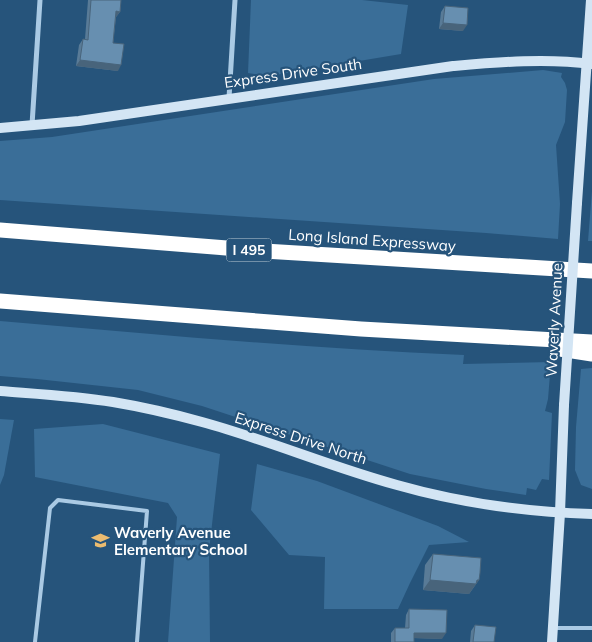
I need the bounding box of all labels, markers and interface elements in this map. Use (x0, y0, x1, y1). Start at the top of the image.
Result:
street label: Express Drive South (223, 54, 363, 92)
street label: Long Island Expressway (288, 225, 456, 255)
road number: I 495 (226, 238, 272, 262)
street label: Waverly Avenue (542, 263, 566, 377)
street label: Express Drive North (232, 408, 370, 468)
place label: Waverly Avenue Elementary School (114, 523, 247, 559)
school or university icon: Waverly Avenue Elementary School (90, 531, 110, 551)

